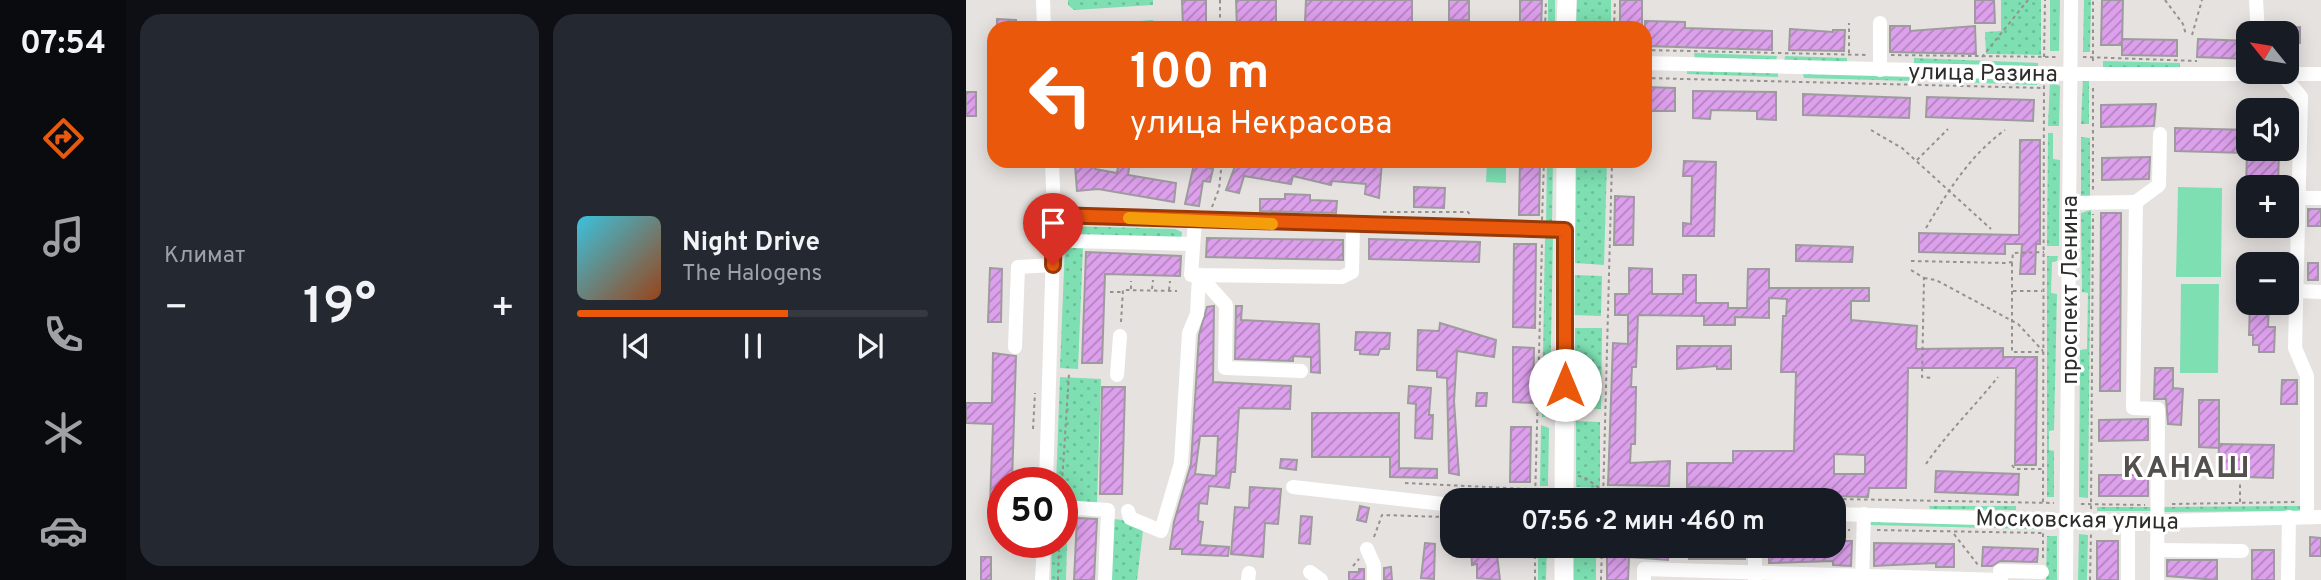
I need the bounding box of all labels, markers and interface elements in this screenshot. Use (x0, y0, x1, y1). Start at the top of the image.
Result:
north arrow (2236, 21, 2300, 84)
map controls (2236, 21, 2299, 315)
text: 07:54 (20, 25, 106, 65)
text: 100 m (1130, 44, 1269, 106)
icon: left (1015, 49, 1106, 140)
street label: улица Разина (1908, 59, 2058, 90)
button: sound (2236, 98, 2299, 161)
text: улица Некрасова (1130, 105, 1392, 145)
icon: directions (39, 114, 88, 163)
button: + (2236, 175, 2299, 238)
pin (1023, 193, 1083, 265)
street label: проспект Ленина (2057, 195, 2086, 385)
icon: arrive (1034, 204, 1072, 242)
icon: music (39, 212, 88, 261)
text: Night Drive (682, 227, 820, 260)
text: Климат (164, 242, 245, 271)
button: − (2236, 252, 2299, 315)
text: The Halogens (682, 260, 822, 289)
text: 19° (303, 276, 376, 342)
text: − (164, 285, 189, 334)
text: + (490, 285, 515, 334)
icon: phone (39, 310, 88, 359)
icon: previous (617, 327, 655, 365)
icon: pause (734, 327, 772, 365)
icon: next (851, 327, 889, 365)
position arrow (1528, 348, 1602, 422)
icon: climate (39, 408, 88, 457)
district label: КАНАШ (2123, 451, 2251, 488)
speed limit sign: 50 (987, 467, 1078, 558)
street label: Московская улица (1975, 505, 2179, 538)
icon: car (39, 506, 88, 555)
text: 07:56 · 2 мин · 460 m (1521, 506, 1765, 539)

